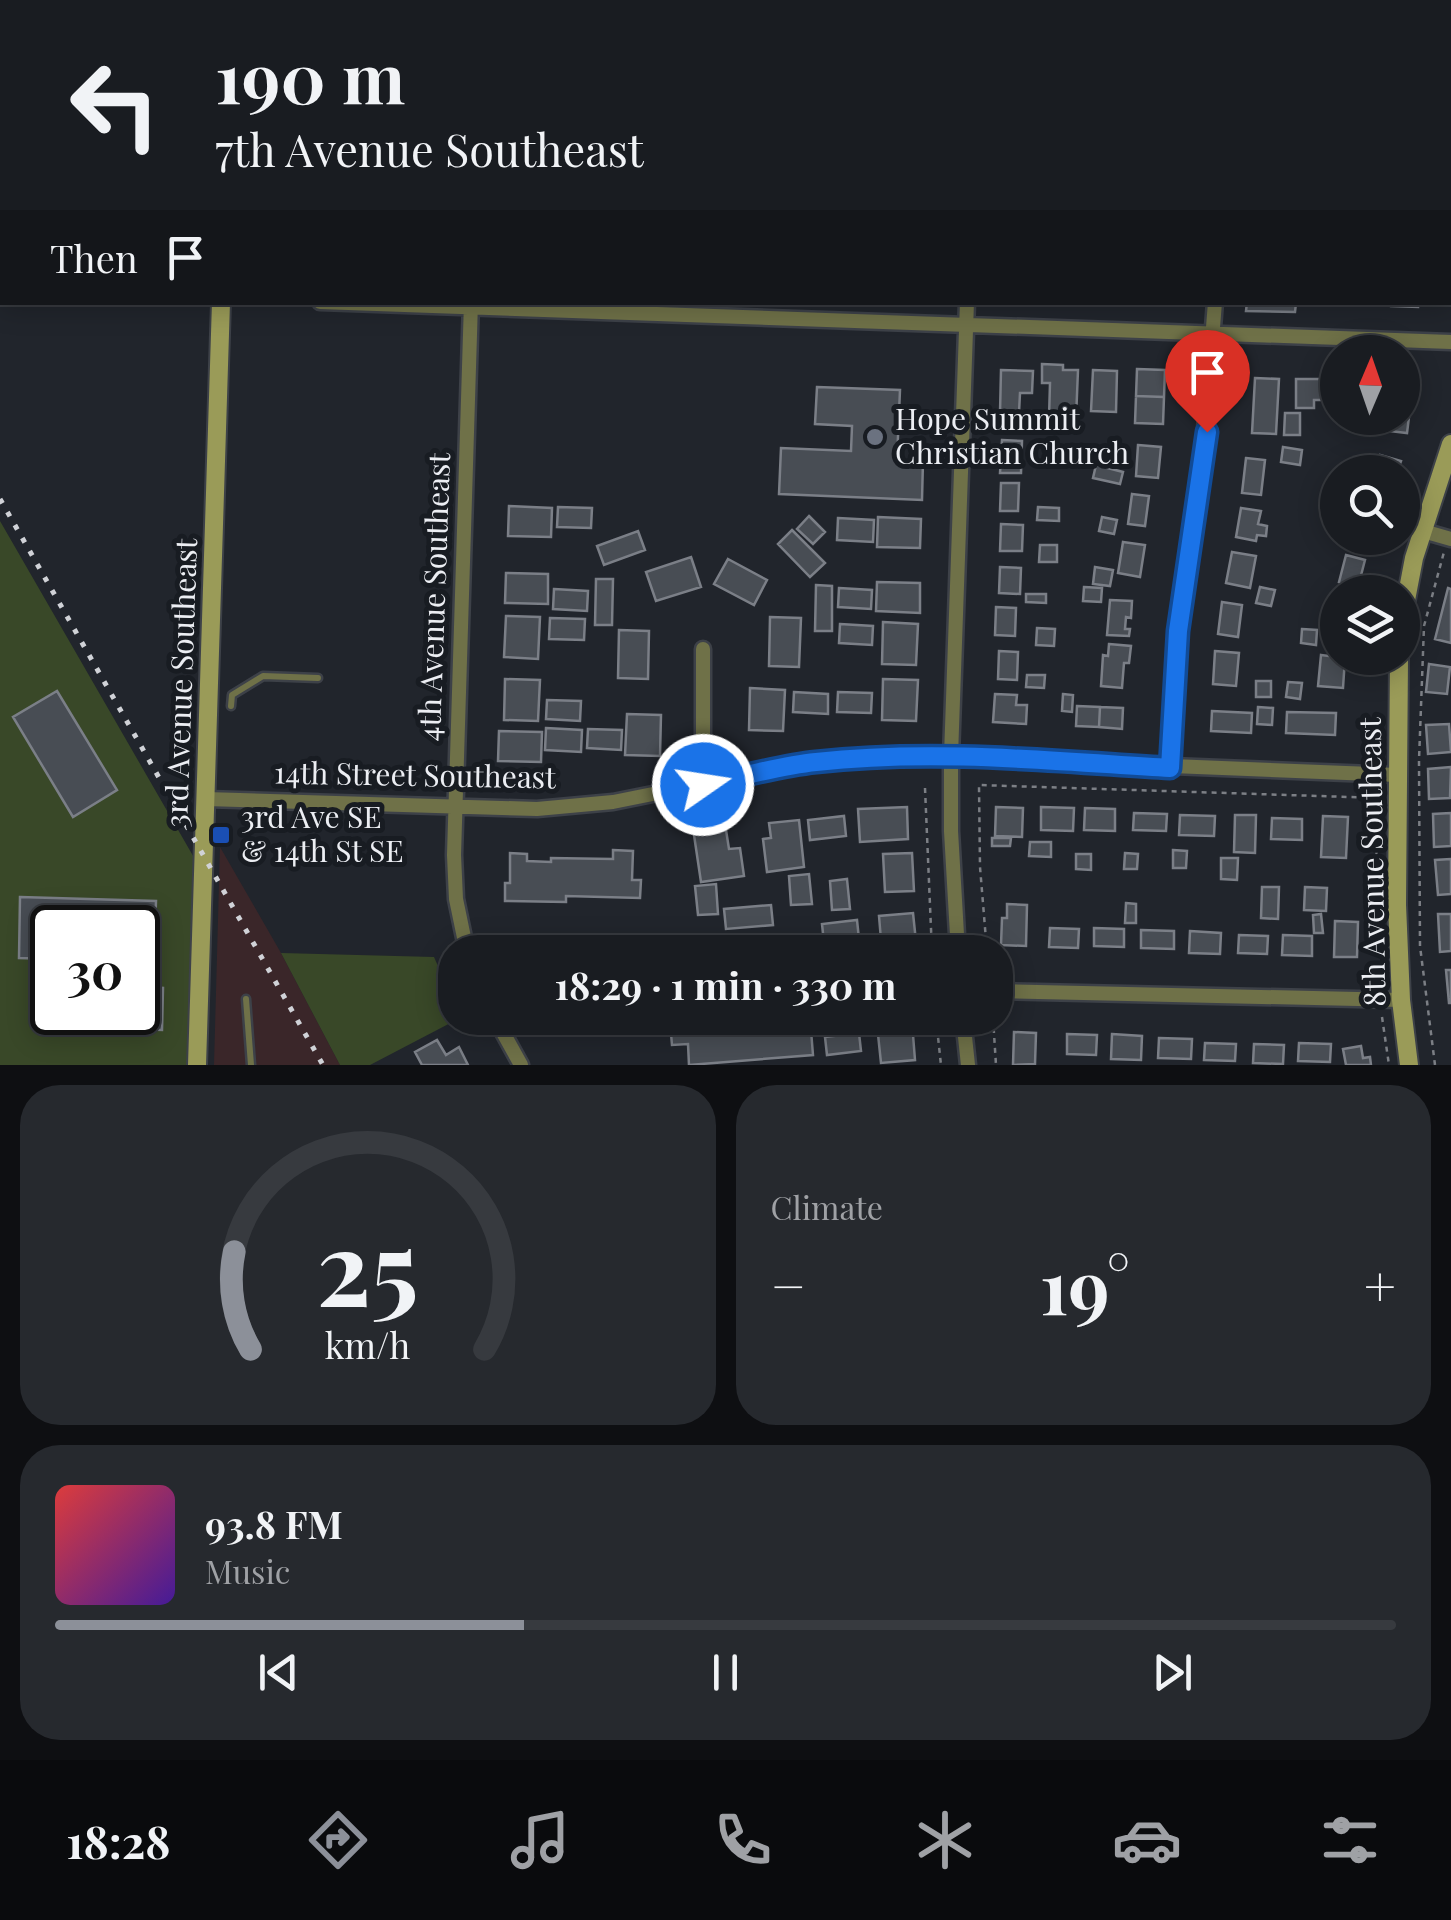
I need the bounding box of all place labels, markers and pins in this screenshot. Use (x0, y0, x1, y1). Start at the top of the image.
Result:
pin (1165, 330, 1250, 433)
place label: Hope Summit Christian Church (895, 398, 1130, 472)
marker: Hope Summit Christian Church (864, 426, 886, 448)
place label: 3rd Ave SE & 14th St SE (241, 796, 403, 870)
marker: 3rd Ave SE & 14th St SE (210, 824, 232, 846)

